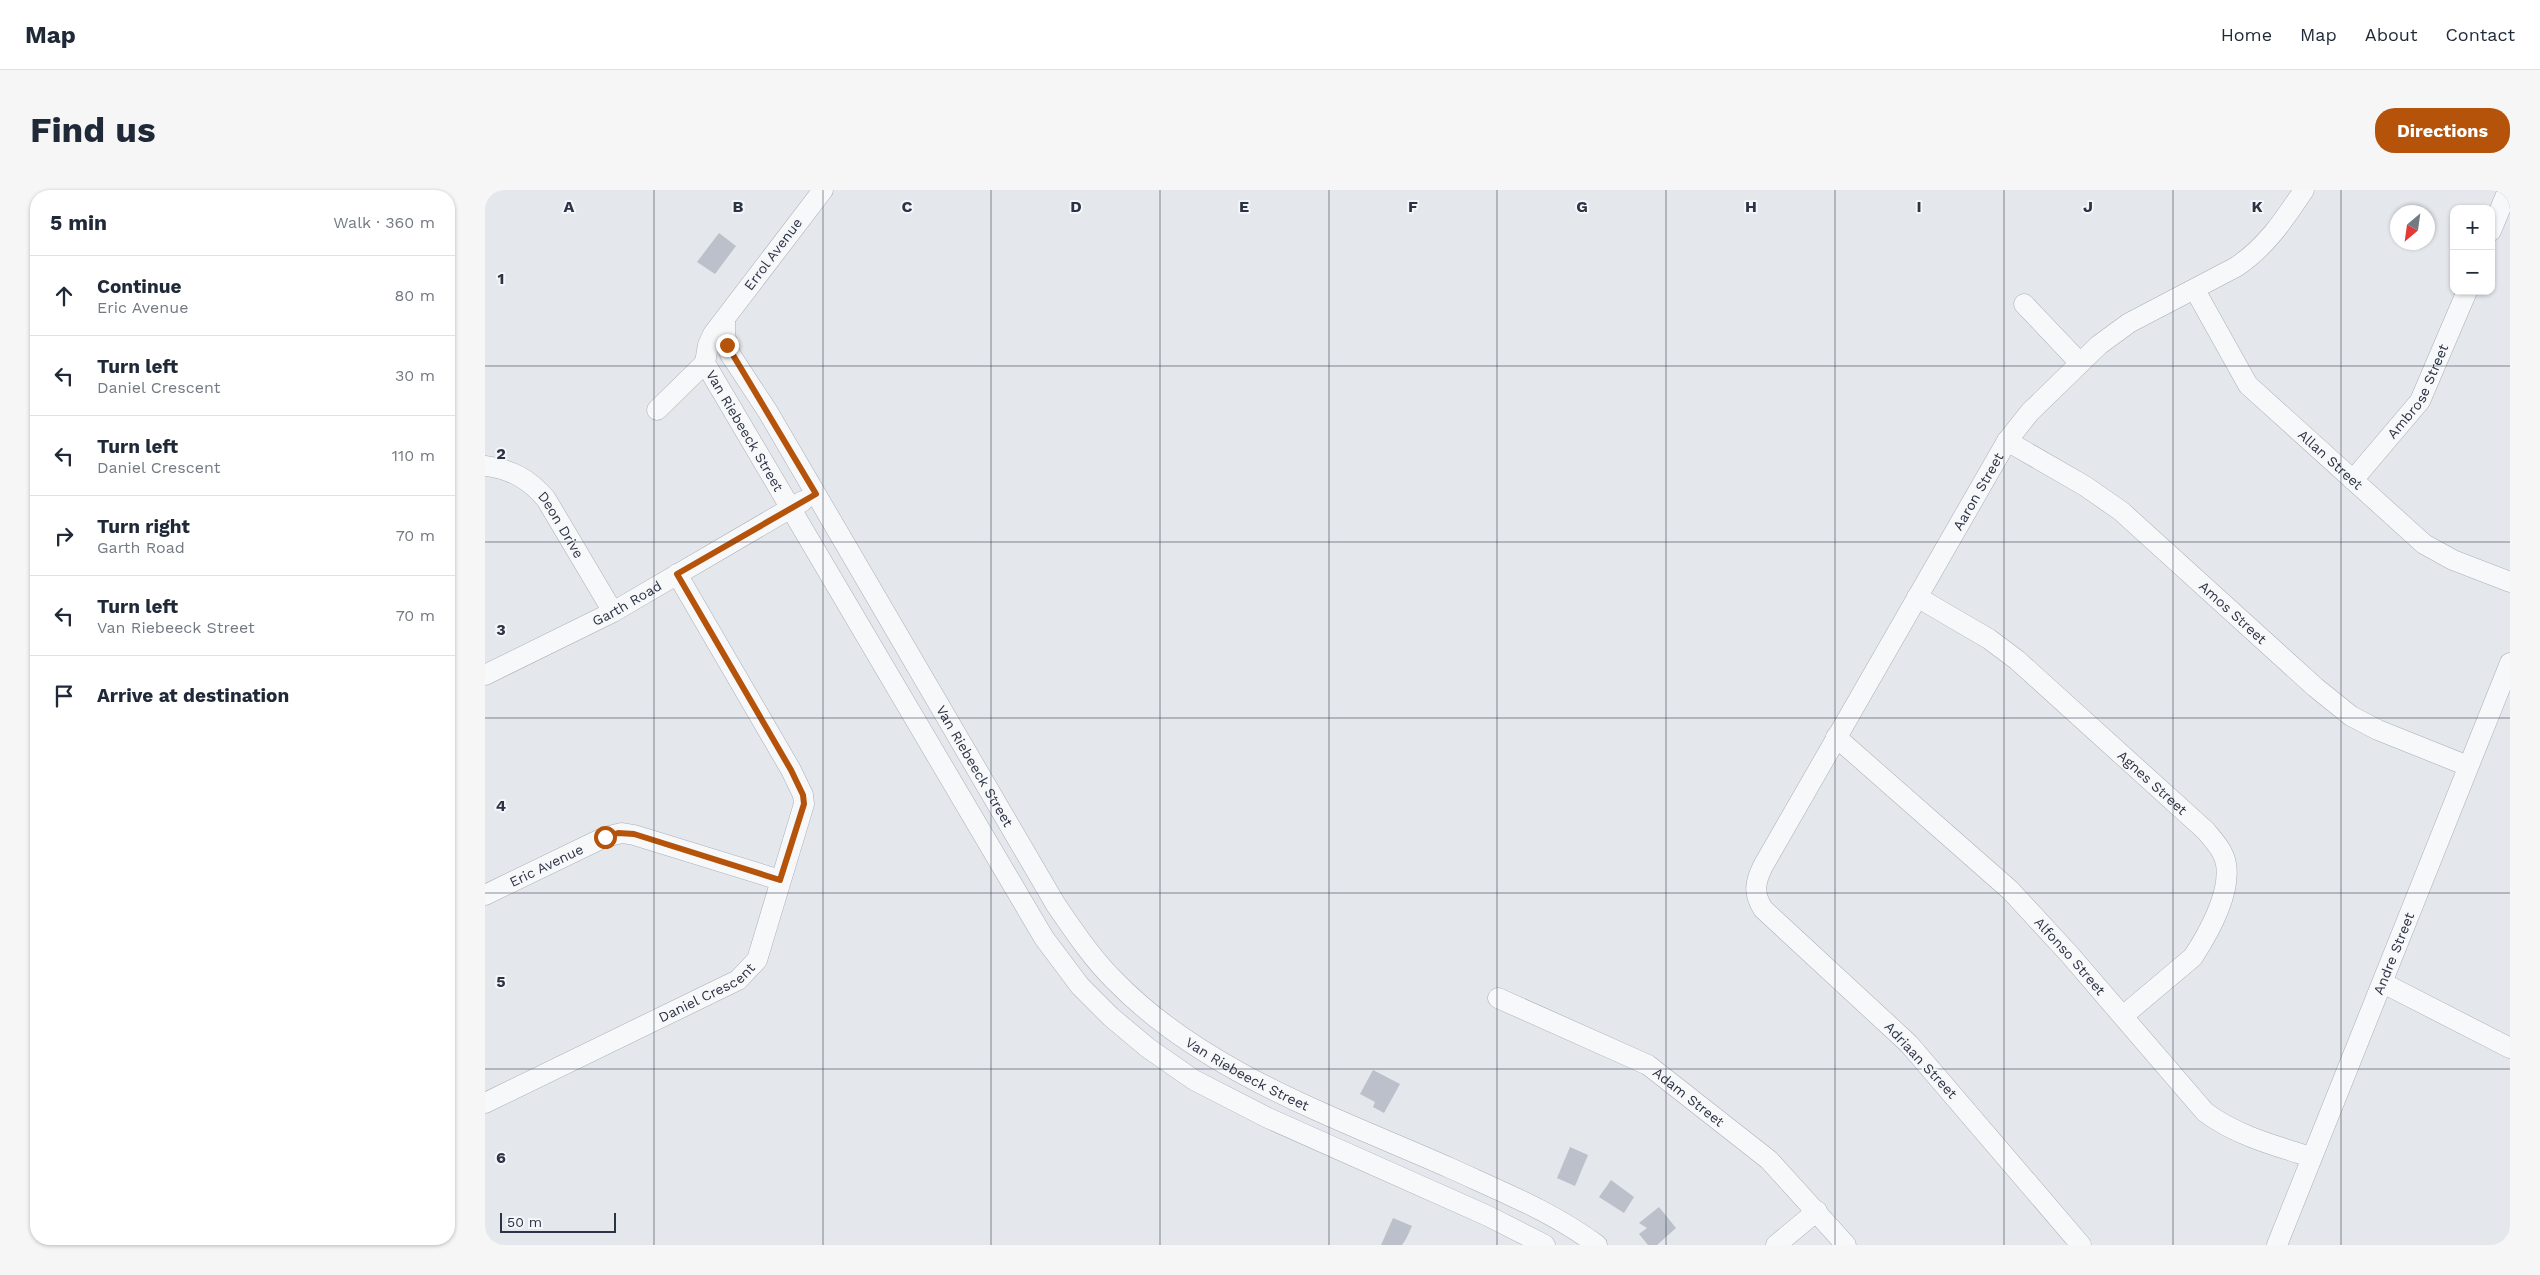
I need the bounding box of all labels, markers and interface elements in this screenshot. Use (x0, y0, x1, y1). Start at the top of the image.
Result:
text: Map (25, 21, 76, 49)
text: Home (2221, 24, 2272, 45)
text: Map (2300, 24, 2337, 45)
text: About (2365, 24, 2417, 45)
text: Contact (2445, 24, 2515, 45)
button: Directions (2375, 108, 2510, 153)
text: Find us (30, 109, 156, 151)
text: A (564, 197, 575, 216)
text: B (733, 197, 744, 216)
text: C (902, 197, 913, 216)
text: D (1070, 197, 1082, 216)
text: E (1239, 197, 1249, 216)
text: F (1408, 197, 1418, 216)
text: G (1576, 197, 1588, 216)
text: H (1745, 197, 1757, 216)
text: I (1916, 197, 1922, 216)
text: J (2083, 197, 2093, 216)
text: K (2251, 197, 2263, 216)
north arrow (2390, 205, 2435, 250)
map controls (2450, 205, 2495, 295)
button: + (2450, 205, 2495, 250)
text: 5 min (50, 210, 107, 235)
text: Walk · 360 m (333, 213, 435, 232)
street label: Errol Avenue (741, 215, 805, 293)
button: − (2450, 250, 2495, 295)
text: 1 (498, 269, 504, 288)
text: Continue (97, 275, 181, 298)
icon: ahead (50, 282, 78, 310)
text: 80 m (394, 286, 435, 305)
text: Eric Avenue (97, 298, 188, 317)
route end (716, 334, 739, 357)
street label: Ambrose Street (2384, 341, 2451, 442)
text: Turn left (97, 355, 178, 378)
icon: left (50, 362, 78, 390)
text: 30 m (395, 366, 435, 385)
street label: Van Riebeeck Street (703, 367, 787, 494)
text: Daniel Crescent (97, 378, 220, 397)
street label: Allan Street (2295, 426, 2366, 493)
text: Turn left (97, 435, 178, 458)
icon: left (50, 442, 78, 470)
text: 2 (496, 444, 506, 463)
text: 110 m (392, 446, 435, 465)
street label: Aaron Street (1950, 450, 2007, 533)
text: Daniel Crescent (97, 458, 220, 477)
street label: Deon Drive (535, 488, 587, 561)
text: Turn right (97, 515, 190, 538)
icon: right (50, 522, 78, 550)
text: 70 m (396, 526, 435, 545)
text: Garth Road (97, 538, 185, 557)
street label: Garth Road (590, 577, 664, 629)
street label: Amos Street (2196, 578, 2270, 647)
text: Turn left (97, 595, 178, 618)
icon: left (50, 602, 78, 630)
text: 70 m (396, 606, 435, 625)
text: Van Riebeeck Street (97, 618, 255, 637)
text: 3 (496, 620, 506, 639)
icon: arrive (50, 682, 78, 710)
text: Arrive at destination (97, 684, 289, 707)
street label: Van Riebeeck Street (933, 702, 1017, 830)
street label: Agnes Street (2115, 747, 2190, 818)
text: 4 (496, 796, 506, 815)
route start (594, 826, 617, 849)
street label: Eric Avenue (507, 841, 586, 890)
street label: Andre Street (2370, 910, 2417, 997)
street label: Alfonso Street (2031, 914, 2109, 998)
street label: Daniel Crescent (656, 959, 758, 1025)
text: 5 (496, 972, 506, 991)
street label: Adriaan Street (1881, 1018, 1961, 1102)
street label: Van Riebeeck Street (1183, 1034, 1312, 1114)
street label: Adam Street (1650, 1064, 1728, 1130)
text: 6 (496, 1148, 506, 1167)
scale bar (500, 1210, 616, 1233)
text: 50 m (507, 1214, 542, 1230)

